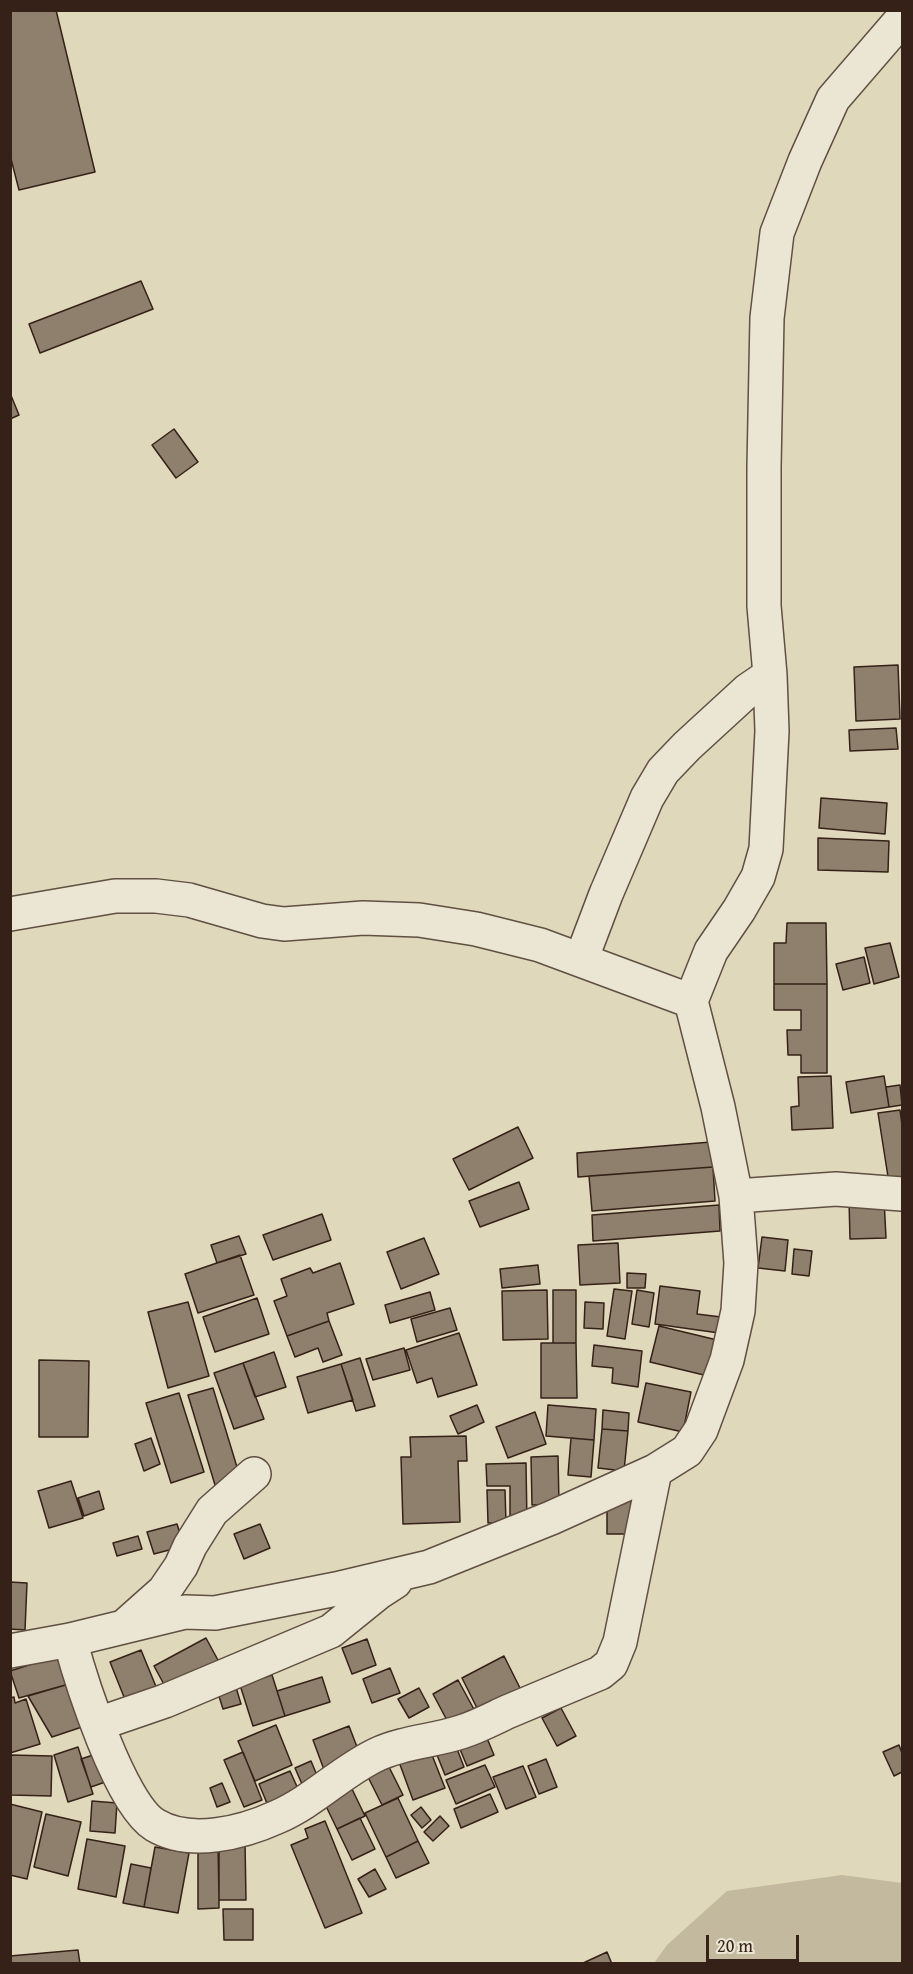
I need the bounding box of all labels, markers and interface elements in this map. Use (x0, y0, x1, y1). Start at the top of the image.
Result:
scale bar (709, 1923, 802, 1961)
text: 20 m (717, 1932, 753, 1959)

